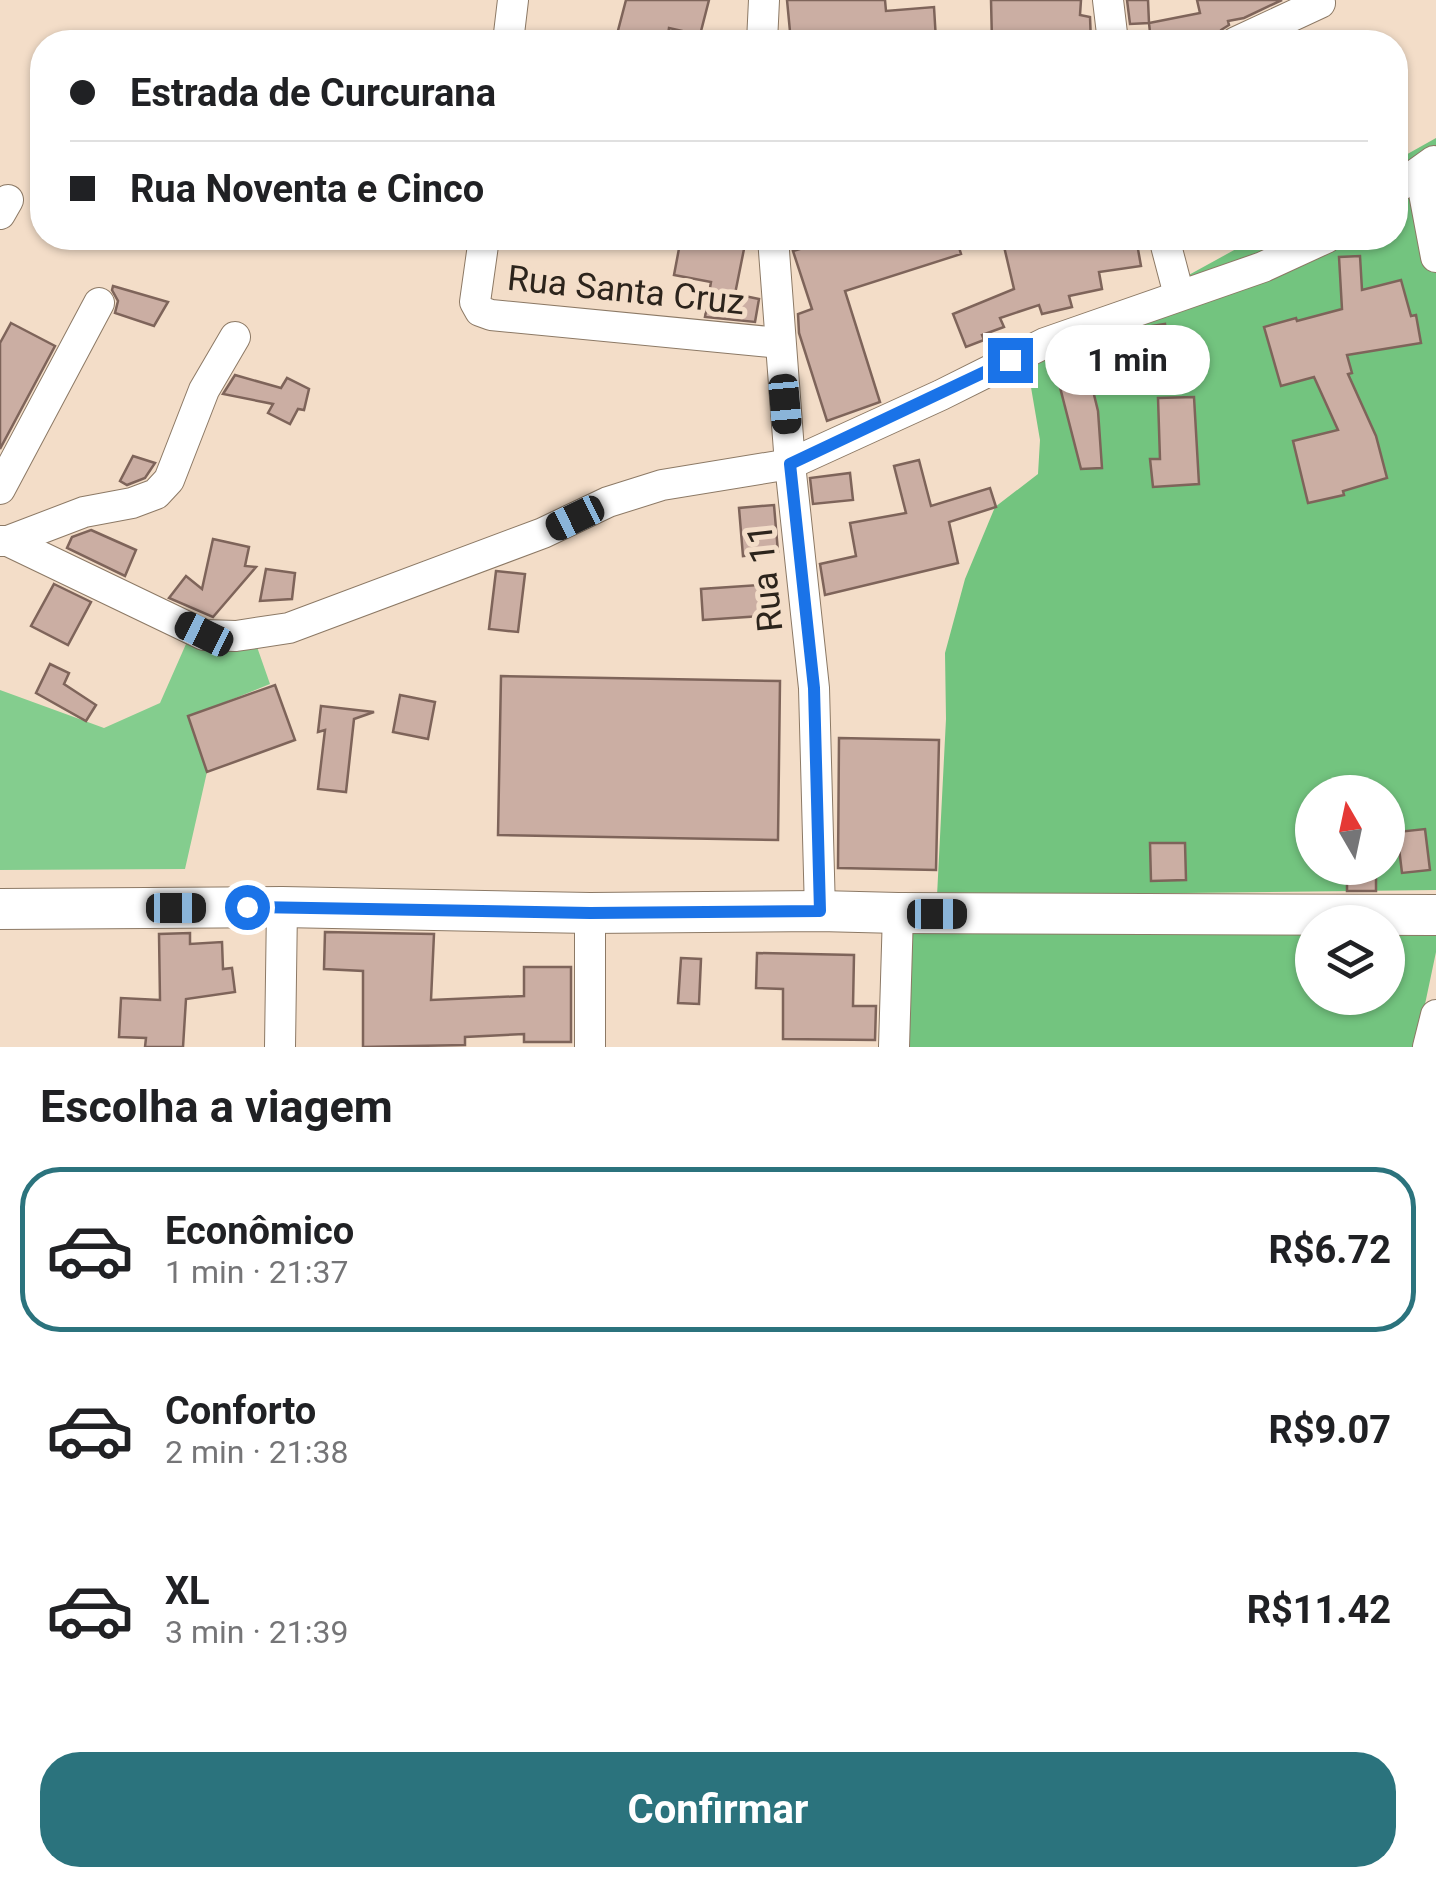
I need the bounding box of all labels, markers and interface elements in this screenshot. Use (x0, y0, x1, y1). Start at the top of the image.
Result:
text: Estrada de Curcurana (130, 71, 496, 115)
text: Rua Noventa e Cinco (130, 167, 484, 211)
street label: Rua Santa Cruz (505, 258, 747, 323)
callout: 1 min (1045, 325, 1210, 395)
route end (988, 338, 1033, 383)
text: 1 min (1087, 341, 1168, 379)
car (767, 373, 803, 435)
car (541, 491, 609, 545)
street label: Rua 11 (739, 522, 792, 634)
car (170, 607, 238, 661)
north arrow (1295, 775, 1405, 885)
map controls (1295, 775, 1405, 1015)
route start (225, 885, 270, 930)
car (146, 893, 206, 923)
car (907, 899, 967, 929)
button: layers (1295, 905, 1405, 1015)
text: Escolha a viagem (40, 1080, 393, 1133)
icon: car (45, 1205, 135, 1295)
text: Econômico (165, 1209, 354, 1253)
text: R$6.72 (1268, 1228, 1391, 1272)
text: 1 min · 21:37 (165, 1253, 348, 1291)
icon: car (45, 1385, 135, 1475)
text: Conforto (165, 1389, 316, 1433)
text: R$9.07 (1268, 1408, 1391, 1452)
text: 2 min · 21:38 (165, 1433, 348, 1471)
icon: car (45, 1565, 135, 1655)
text: XL (165, 1569, 210, 1613)
text: R$11.42 (1247, 1588, 1391, 1632)
text: 3 min · 21:39 (165, 1613, 348, 1651)
button: Confirmar (40, 1752, 1396, 1867)

